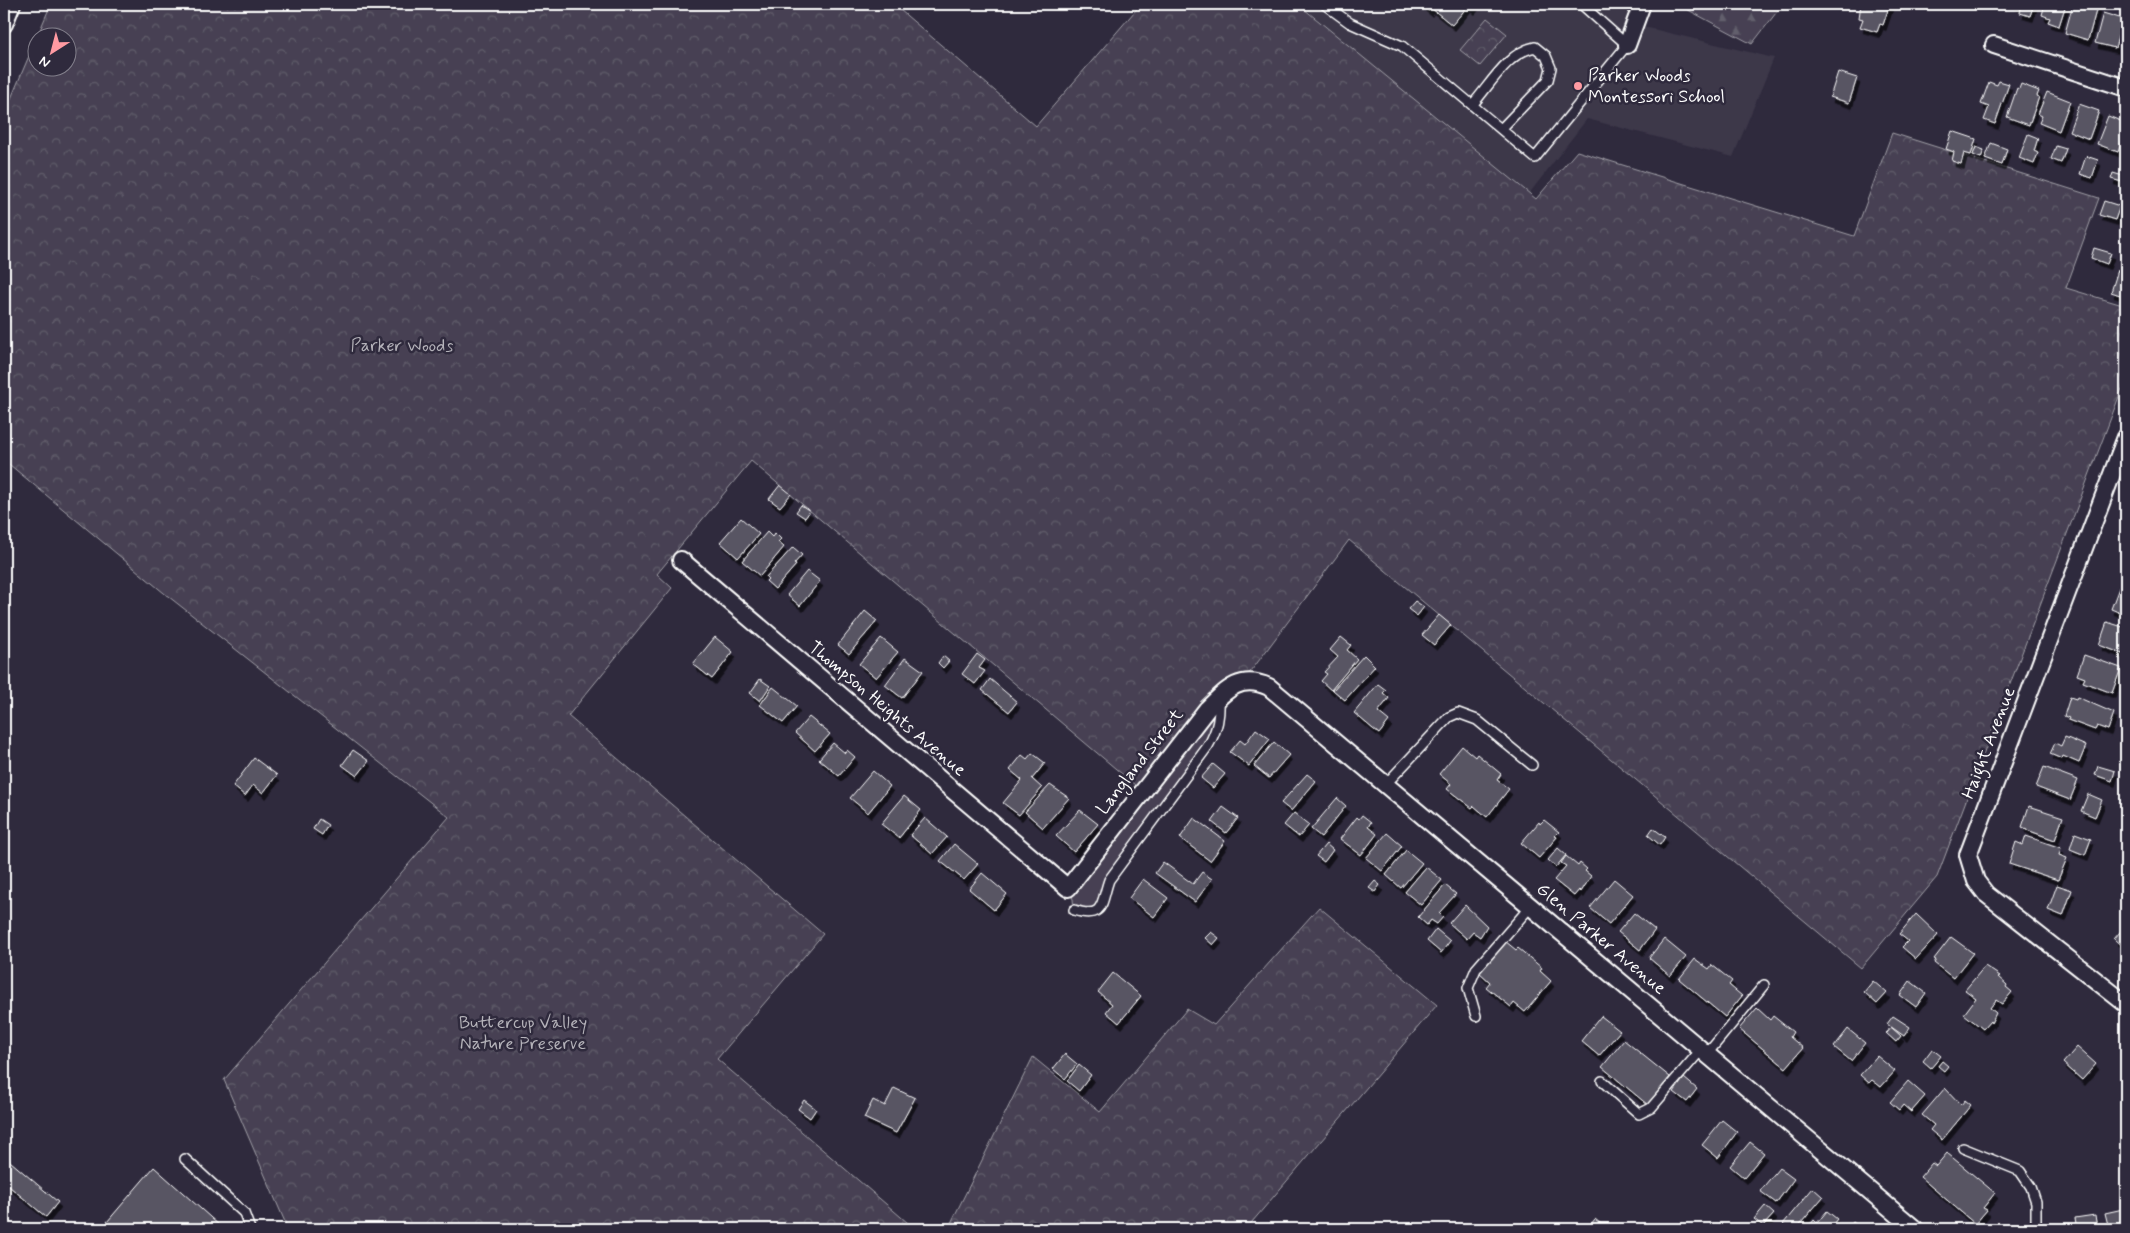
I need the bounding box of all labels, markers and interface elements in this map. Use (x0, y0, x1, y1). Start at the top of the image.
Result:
north arrow (28, 28, 78, 78)
text: N (36, 52, 54, 72)
place label: Parker Woods Montessori School (1588, 64, 1725, 109)
marker: Parker Woods Montessori School (1572, 80, 1584, 92)
park label: Parker Woods (351, 334, 453, 358)
street label: Thompson Heights Avenue (803, 636, 971, 782)
street label: Haight Avenue (1957, 683, 2023, 803)
street label: Langland Street (1091, 704, 1190, 821)
street label: Glen Parker Avenue (1531, 878, 1671, 1001)
park label: Buttercup Valley Nature Preserve (459, 1011, 587, 1056)

